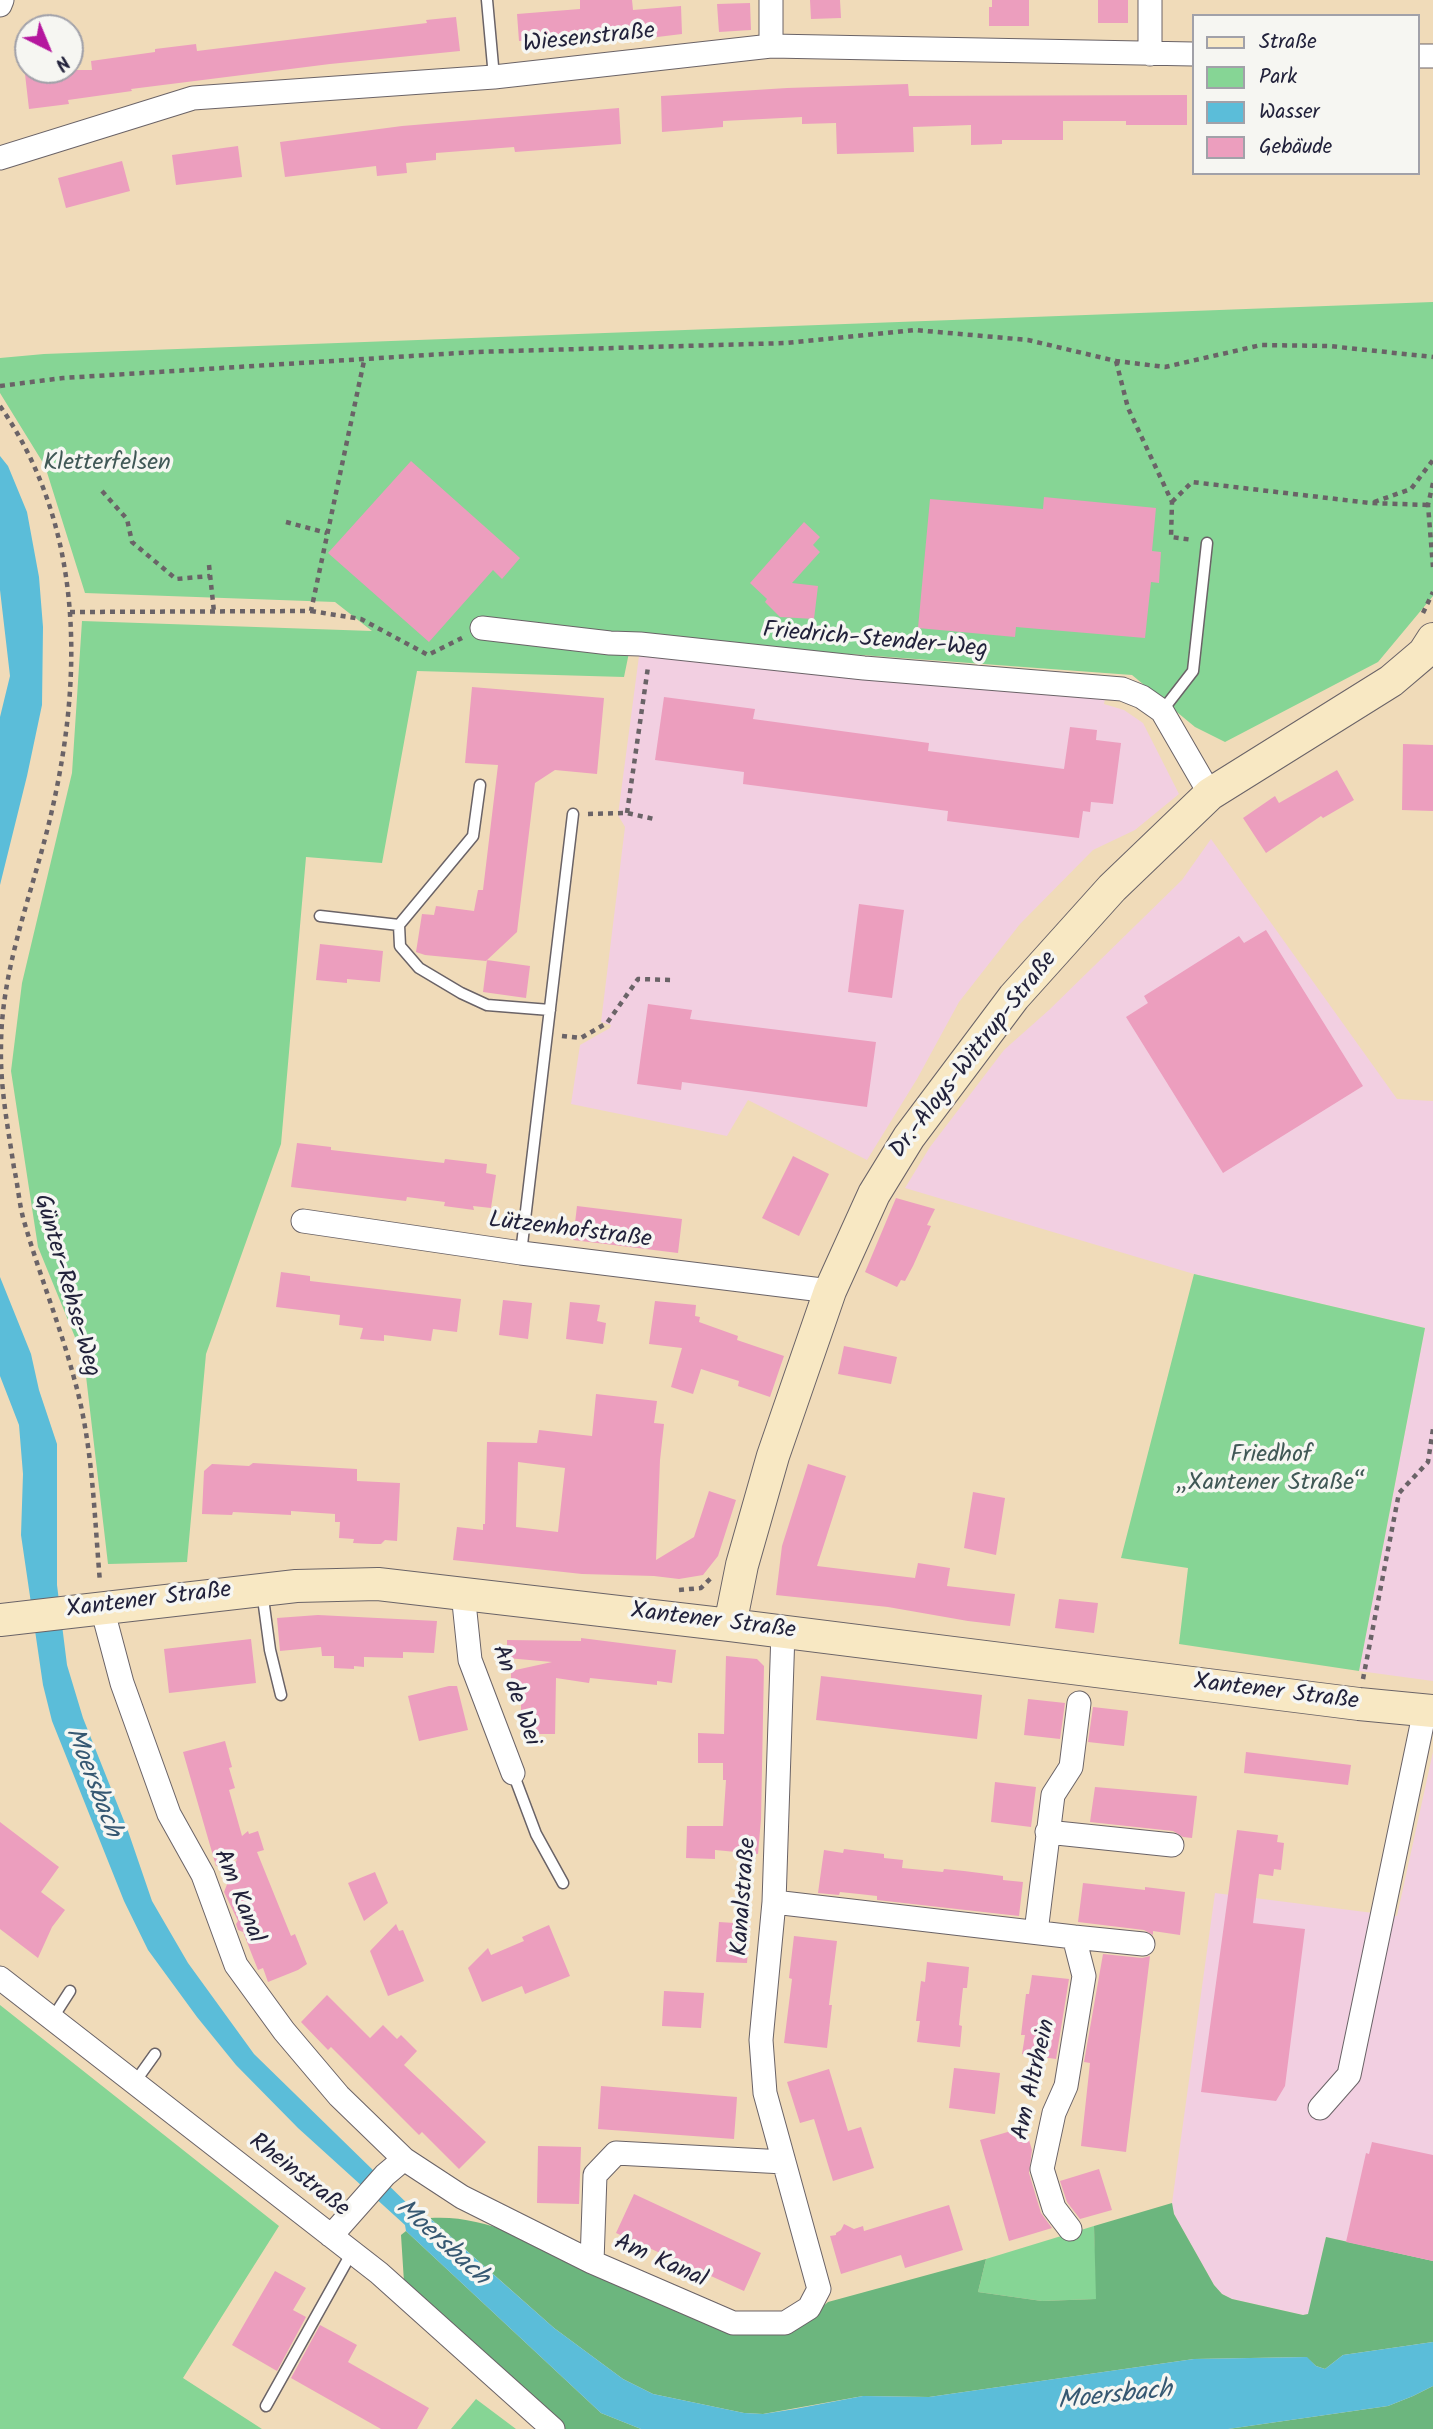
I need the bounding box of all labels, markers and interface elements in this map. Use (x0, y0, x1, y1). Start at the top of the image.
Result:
north arrow (14, 14, 84, 84)
legend (1192, 14, 1419, 175)
street label: Wiesenstraße (522, 19, 656, 61)
text: Straße (1259, 26, 1317, 59)
text: N (47, 48, 77, 78)
text: Park (1259, 61, 1297, 94)
text: Wasser (1259, 96, 1320, 129)
text: Gebäude (1259, 131, 1332, 164)
park label: Kletterfelsen (43, 451, 171, 479)
street label: Friedrich-Stender-Weg (761, 618, 989, 666)
street label: Dr.-Aloys-Wittrup-Straße (885, 947, 1065, 1165)
street label: Günter-Rehse-Weg (25, 1191, 105, 1381)
street label: Lützenhofstraße (487, 1208, 653, 1256)
park label: Friedhof „Xantener Straße“ (1176, 1443, 1366, 1499)
street label: Xantener Straße (65, 1578, 233, 1626)
street label: Xantener Straße (629, 1599, 797, 1647)
street label: An de Wei (483, 1642, 545, 1750)
street label: Xantener Straße (1192, 1670, 1360, 1718)
water label: Moersbach (56, 1724, 126, 1842)
street label: Kanalstraße (727, 1837, 765, 1957)
street label: Am Kanal (205, 1846, 269, 1948)
street label: Am Altrhein (1008, 2017, 1064, 2143)
street label: Rheinstraße (242, 2129, 354, 2225)
water label: Moersbach (388, 2194, 494, 2294)
street label: Am Kanal (609, 2230, 711, 2296)
water label: Moersbach (1056, 2376, 1174, 2420)

